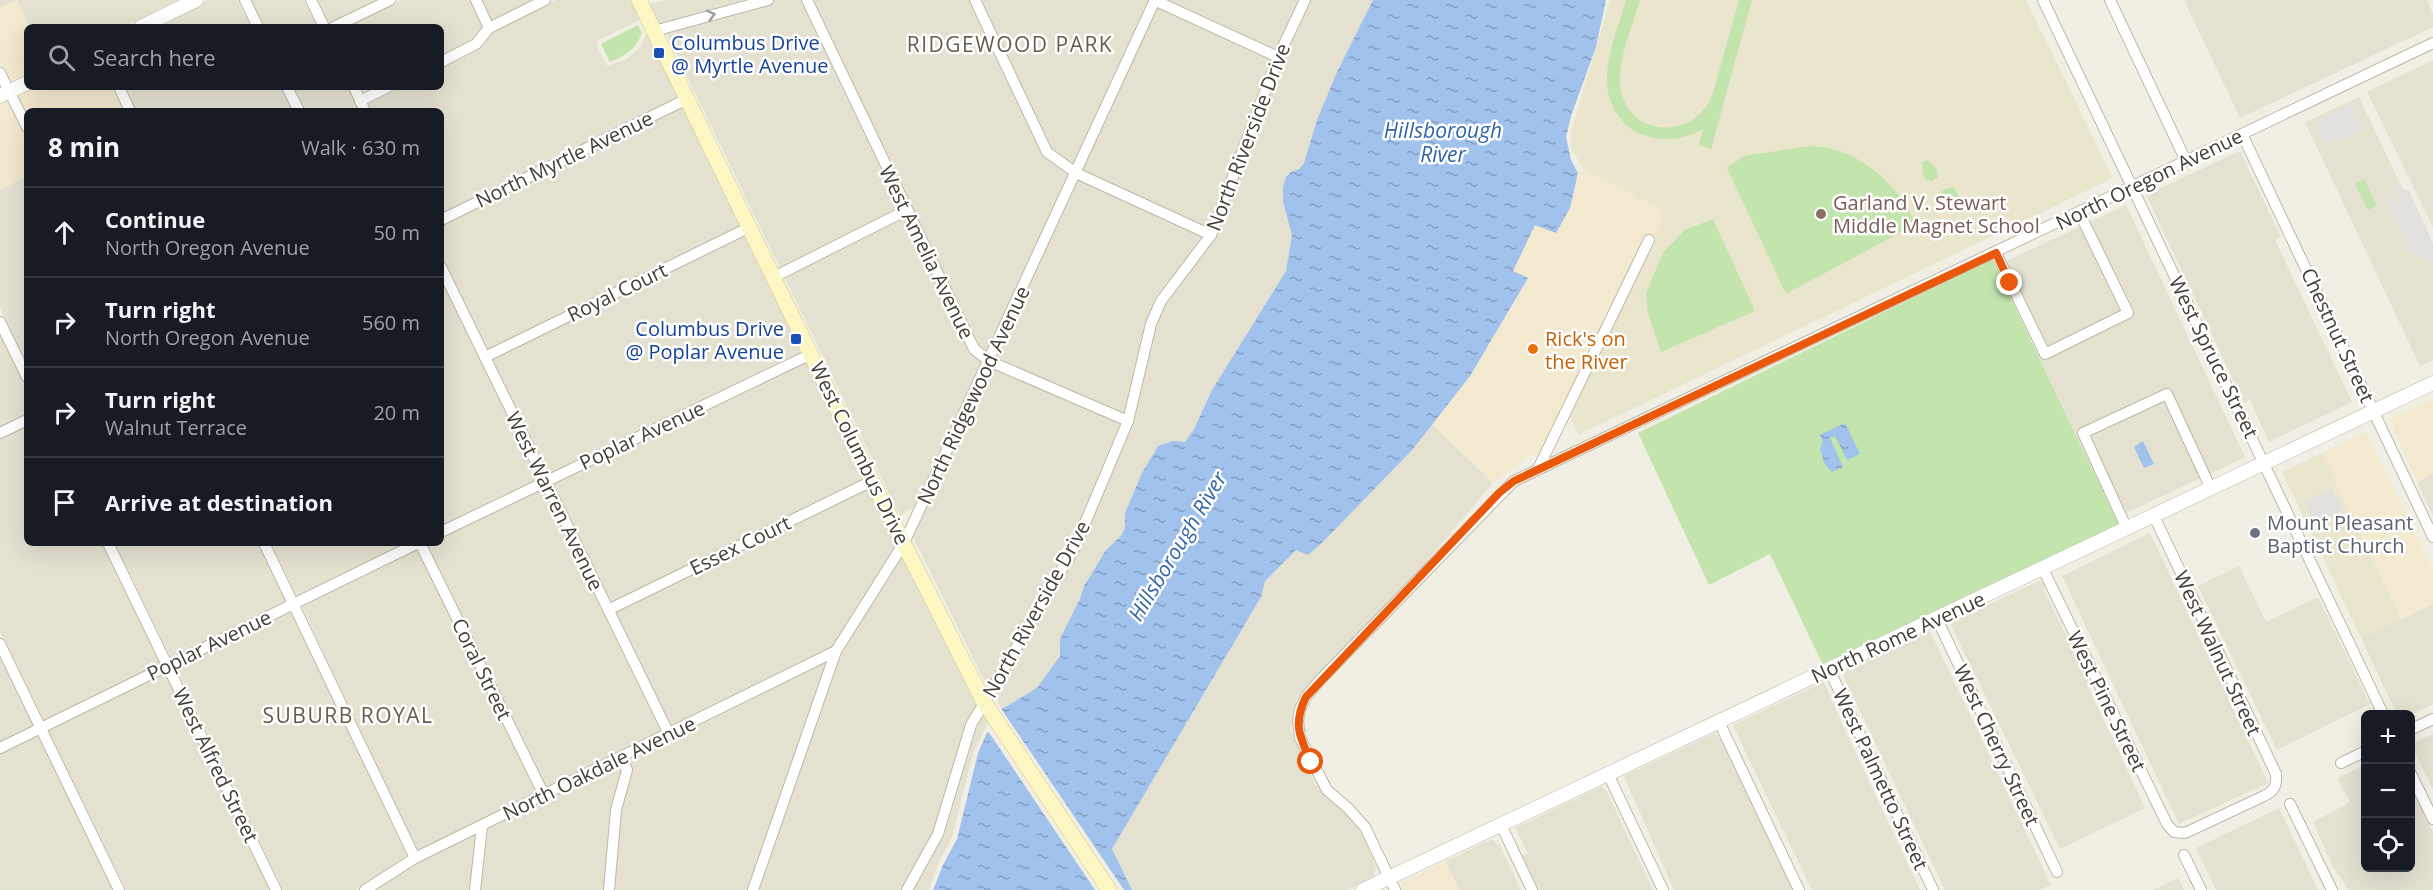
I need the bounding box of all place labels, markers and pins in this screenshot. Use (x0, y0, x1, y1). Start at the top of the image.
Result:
place label: Columbus Drive @ Myrtle Avenue (671, 29, 829, 79)
marker: Columbus Drive @ Myrtle Avenue (652, 46, 666, 60)
place label: Garland V. Stewart Middle Magnet School (1833, 189, 2040, 239)
marker: Garland V. Stewart Middle Magnet School (1814, 207, 1828, 221)
place label: Columbus Drive @ Poplar Avenue (625, 315, 784, 365)
place label: Rick's on the River (1545, 325, 1628, 375)
marker: Columbus Drive @ Poplar Avenue (789, 332, 803, 346)
marker: Rick's on the River (1526, 342, 1540, 356)
place label: Mount Pleasant Baptist Church (2267, 509, 2413, 559)
marker: Mount Pleasant Baptist Church (2248, 526, 2262, 540)

